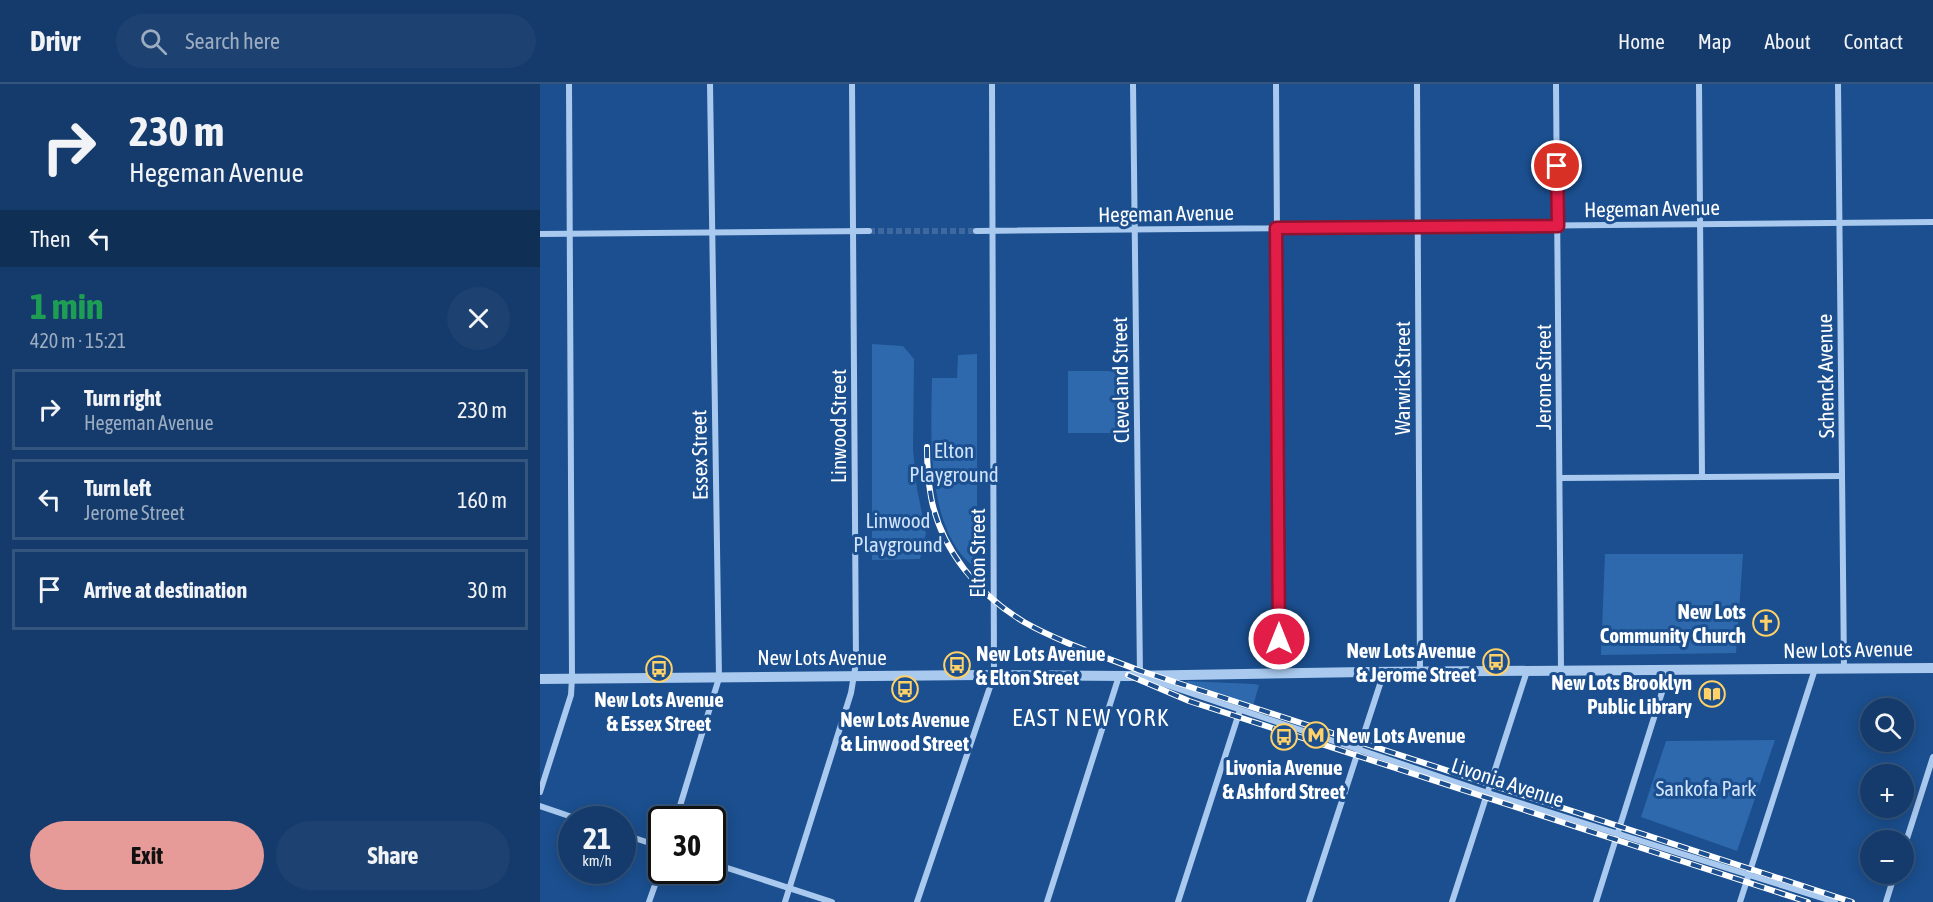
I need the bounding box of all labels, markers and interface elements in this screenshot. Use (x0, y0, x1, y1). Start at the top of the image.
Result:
search box (116, 14, 536, 68)
text: Drivr (30, 25, 80, 57)
icon: search (137, 25, 170, 58)
text: Search here (185, 28, 280, 54)
text: Home (1618, 29, 1665, 53)
text: Map (1698, 29, 1732, 53)
text: About (1765, 29, 1811, 53)
text: Contact (1844, 29, 1903, 53)
text: 230 m (129, 107, 224, 155)
icon: right (30, 108, 108, 186)
pin (1531, 140, 1582, 191)
icon: arrive (1540, 149, 1573, 182)
text: Hegeman Avenue (129, 157, 304, 188)
street label: Hegeman Avenue (1584, 195, 1720, 221)
street label: Hegeman Avenue (1098, 200, 1234, 226)
icon: left (83, 222, 116, 255)
text: Then (30, 226, 71, 252)
text: 1 min (30, 285, 104, 327)
button: close (447, 287, 510, 350)
street label: Schenck Avenue (1812, 314, 1838, 438)
street label: Cleveland Street (1107, 317, 1133, 443)
street label: Warwick Street (1390, 321, 1414, 435)
street label: Jerome Street (1531, 324, 1555, 430)
text: 420 m · 15:21 (30, 329, 126, 352)
street label: Linwood Street (826, 369, 850, 483)
text: Turn right (84, 385, 161, 411)
icon: right (33, 393, 66, 426)
text: 230 m (457, 397, 507, 423)
street label: Essex Street (686, 410, 712, 500)
text: Hegeman Avenue (84, 411, 213, 434)
park label: Elton Playground (909, 438, 999, 486)
text: Turn left (84, 475, 151, 501)
icon: left (33, 483, 66, 516)
text: 160 m (457, 487, 507, 513)
text: Jerome Street (84, 501, 185, 524)
park label: Linwood Playground (853, 508, 943, 556)
street label: Elton Street (965, 508, 989, 598)
icon: arrive (33, 573, 66, 606)
text: Arrive at destination (84, 577, 247, 603)
text: 30 m (467, 577, 507, 603)
place label: New Lots Community Church (1600, 599, 1747, 647)
position arrow (1247, 607, 1311, 671)
church icon: New Lots Community Church (1751, 608, 1781, 638)
street label: New Lots Avenue (1783, 636, 1913, 662)
place label: New Lots Avenue & Jerome Street (1346, 638, 1476, 686)
place label: New Lots Avenue & Elton Street (976, 641, 1106, 689)
street label: New Lots Avenue (757, 645, 887, 669)
bus stop icon: New Lots Avenue & Jerome Street (1481, 647, 1511, 677)
bus stop icon: New Lots Avenue & Elton Street (942, 650, 972, 680)
bus stop icon: New Lots Avenue & Essex Street (644, 654, 674, 684)
place label: New Lots Brooklyn Public Library (1551, 670, 1692, 718)
bus stop icon: New Lots Avenue & Linwood Street (890, 674, 920, 704)
library icon: New Lots Brooklyn Public Library (1697, 679, 1727, 709)
place label: New Lots Avenue & Essex Street (594, 687, 724, 735)
map controls (1860, 698, 1914, 884)
button: search (1860, 698, 1914, 752)
district label: EAST NEW YORK (1012, 704, 1170, 731)
place label: New Lots Avenue & Linwood Street (840, 707, 970, 755)
metro station icon: New Lots Avenue (1301, 720, 1331, 750)
bus stop icon: Livonia Avenue & Ashford Street (1269, 722, 1299, 752)
place label: New Lots Avenue (1336, 723, 1466, 747)
street label: Livonia Avenue (1449, 753, 1567, 811)
place label: Livonia Avenue & Ashford Street (1223, 755, 1345, 803)
button: + (1860, 764, 1914, 818)
park label: Sankofa Park (1656, 776, 1756, 800)
speed limit sign: 30 (648, 806, 726, 884)
button: Exit (30, 821, 264, 890)
button: Share (276, 821, 510, 890)
text: 21 (583, 821, 611, 855)
button: − (1860, 830, 1914, 884)
text: km/h (582, 852, 612, 869)

